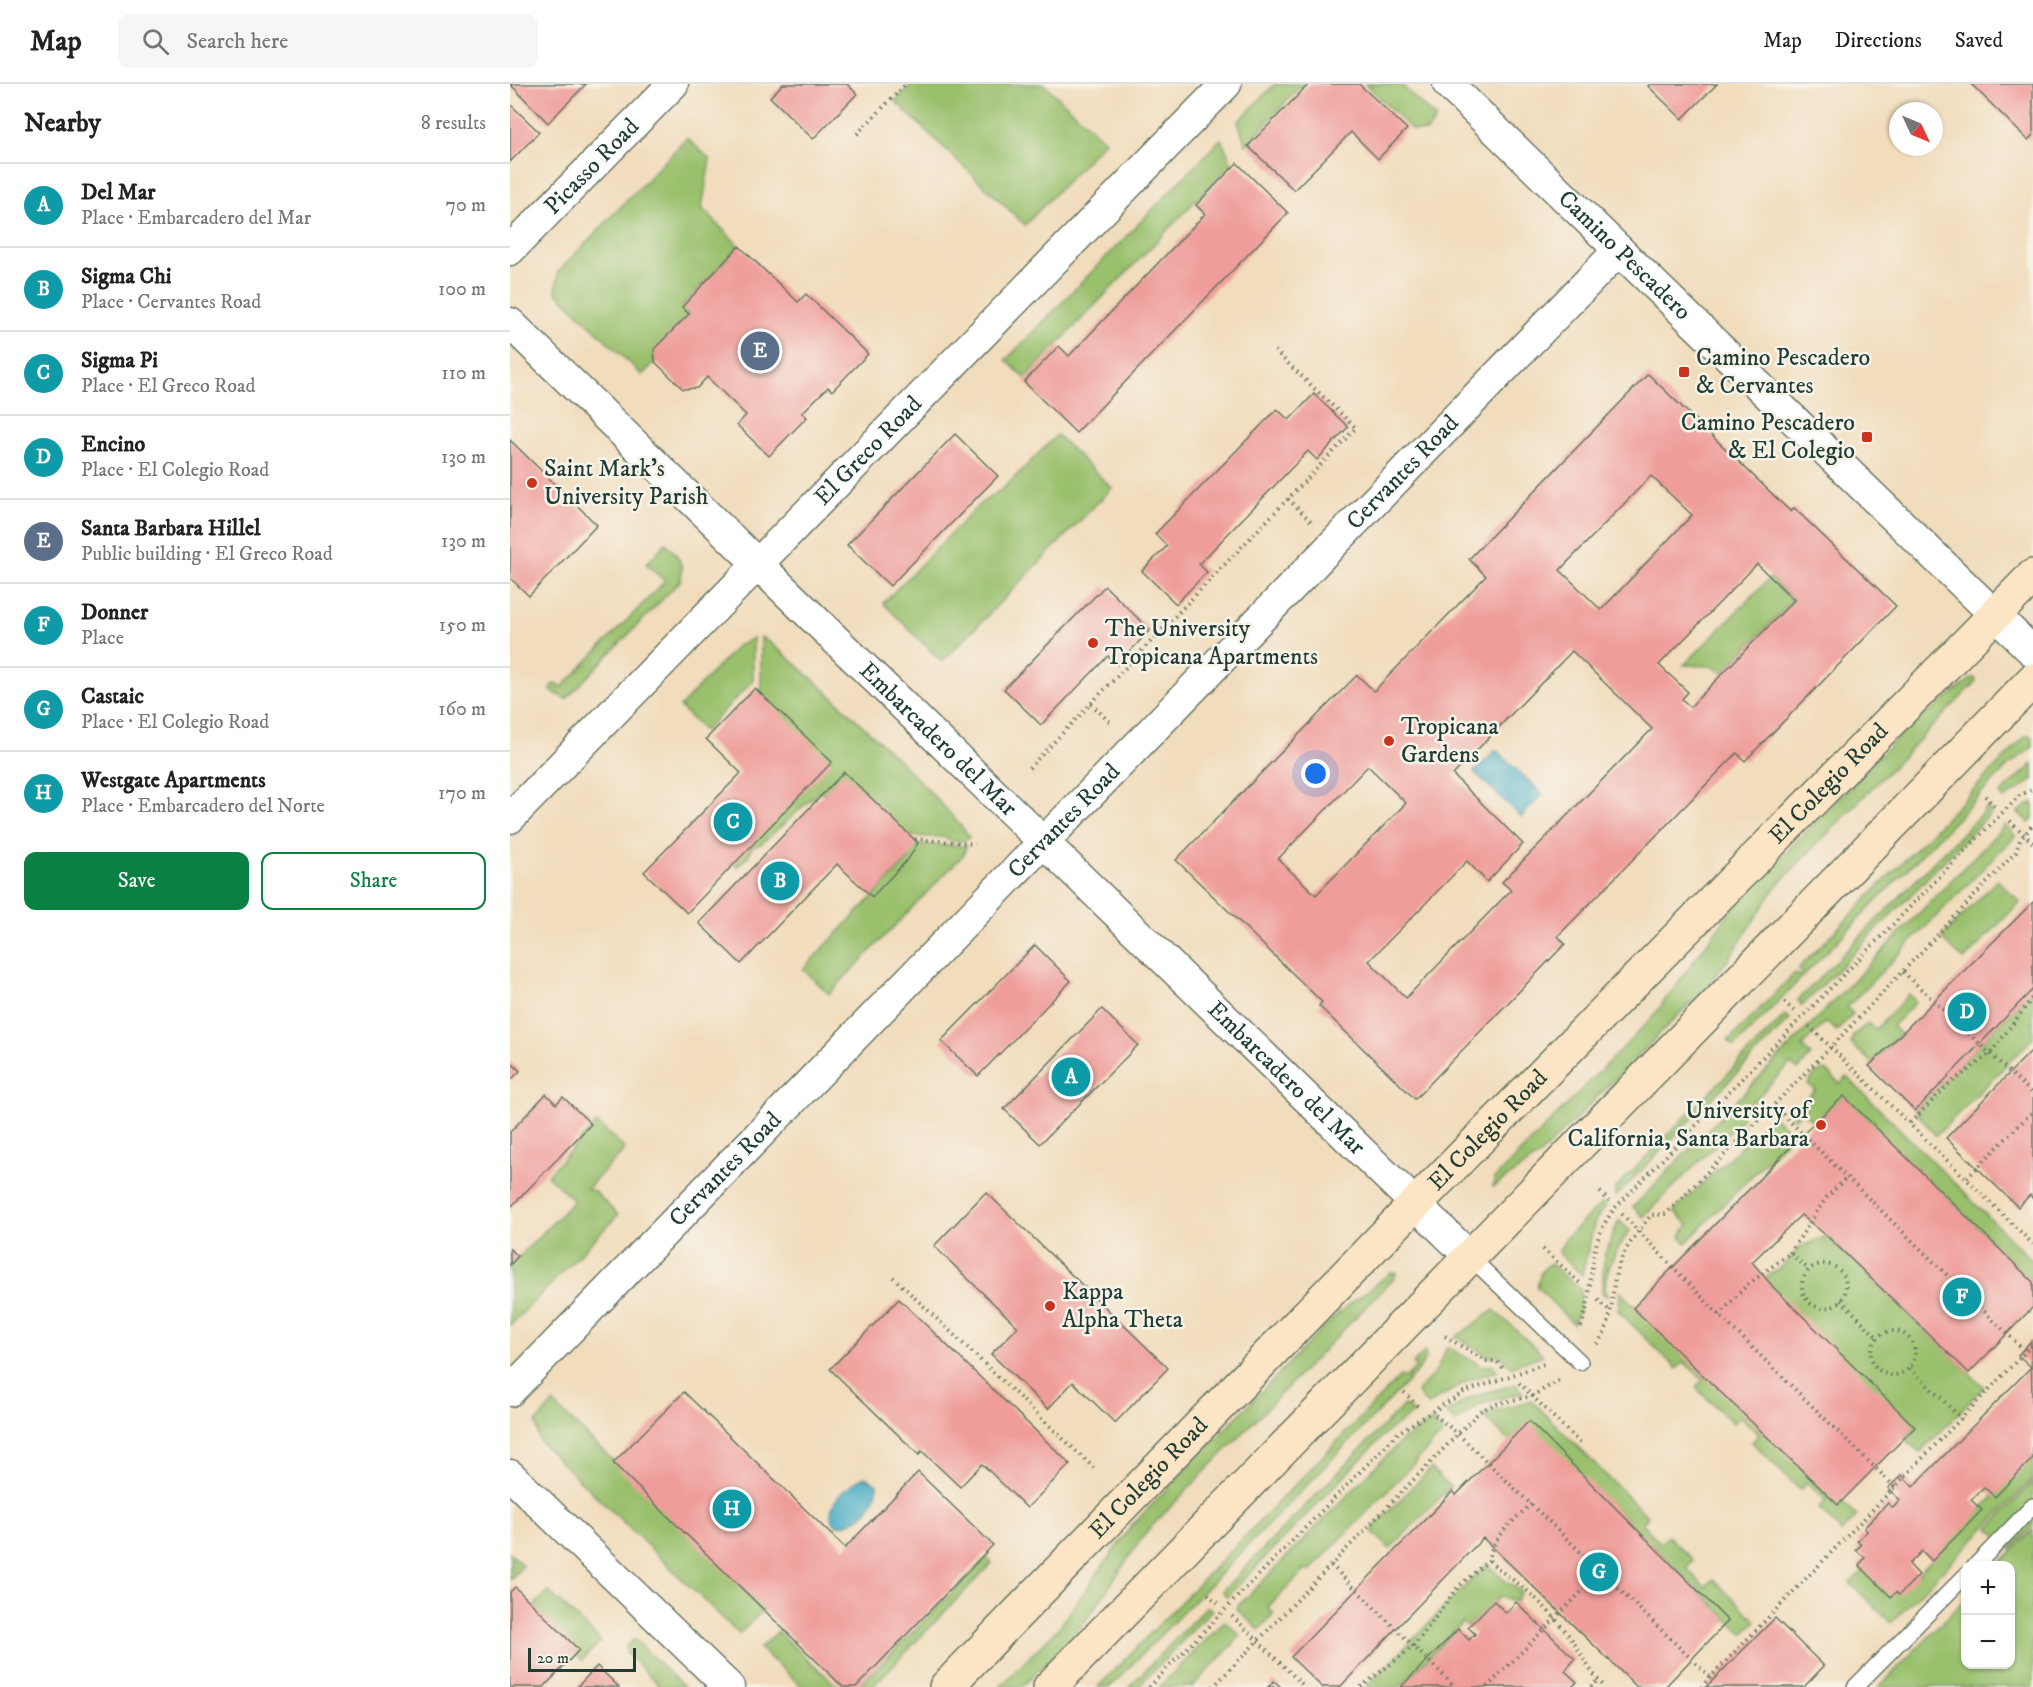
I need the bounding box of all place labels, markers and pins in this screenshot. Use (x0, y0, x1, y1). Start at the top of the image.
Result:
pin: E (740, 328, 780, 374)
place label: Camino Pescadero & Cervantes (1696, 343, 1870, 401)
marker: Camino Pescadero & Cervantes (1677, 365, 1691, 379)
place label: Camino Pescadero & El Colegio (1681, 408, 1855, 466)
marker: Camino Pescadero & El Colegio (1860, 430, 1874, 444)
place label: Saint Mark's University Parish (544, 454, 709, 512)
marker: Saint Mark's University Parish (525, 476, 539, 490)
place label: The University Tropicana Apartments (1105, 614, 1318, 672)
marker: The University Tropicana Apartments (1086, 636, 1100, 650)
place label: Tropicana Gardens (1401, 712, 1500, 770)
marker: Tropicana Gardens (1382, 734, 1396, 748)
pin: C (714, 800, 752, 844)
pin: B (760, 858, 800, 904)
pin: D (1948, 990, 1986, 1034)
pin: A (1052, 1054, 1090, 1100)
place label: University of California, Santa Barbara (1568, 1096, 1812, 1154)
marker: University of California, Santa Barbara (1814, 1118, 1828, 1132)
pin: F (1942, 1274, 1982, 1320)
place label: Kappa Alpha Theta (1062, 1277, 1184, 1335)
marker: Kappa Alpha Theta (1043, 1299, 1057, 1313)
pin: H (712, 1486, 752, 1532)
pin: G (1580, 1550, 1618, 1594)

